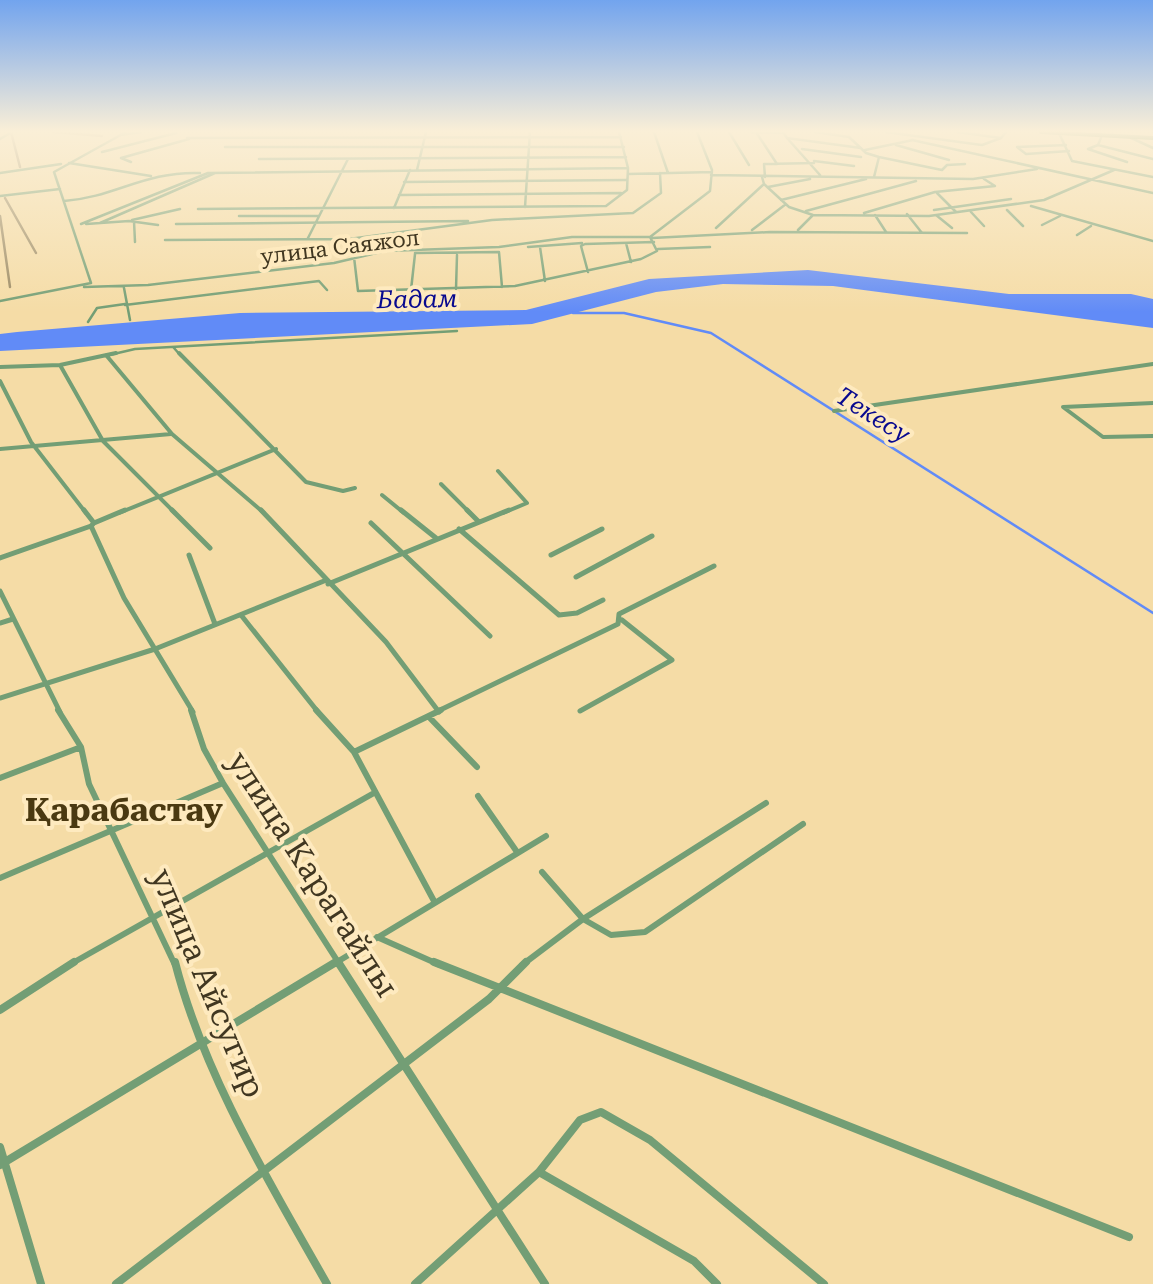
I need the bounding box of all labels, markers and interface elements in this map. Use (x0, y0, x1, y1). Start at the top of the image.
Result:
street label: улица Саяжол (259, 225, 421, 269)
water label: Бадам (375, 284, 458, 314)
water label: Текесу (831, 381, 916, 450)
street label: улица Карагайлы (219, 744, 407, 1004)
district label: Қарабастау (25, 791, 224, 829)
street label: улица Айсугир (143, 863, 273, 1103)

